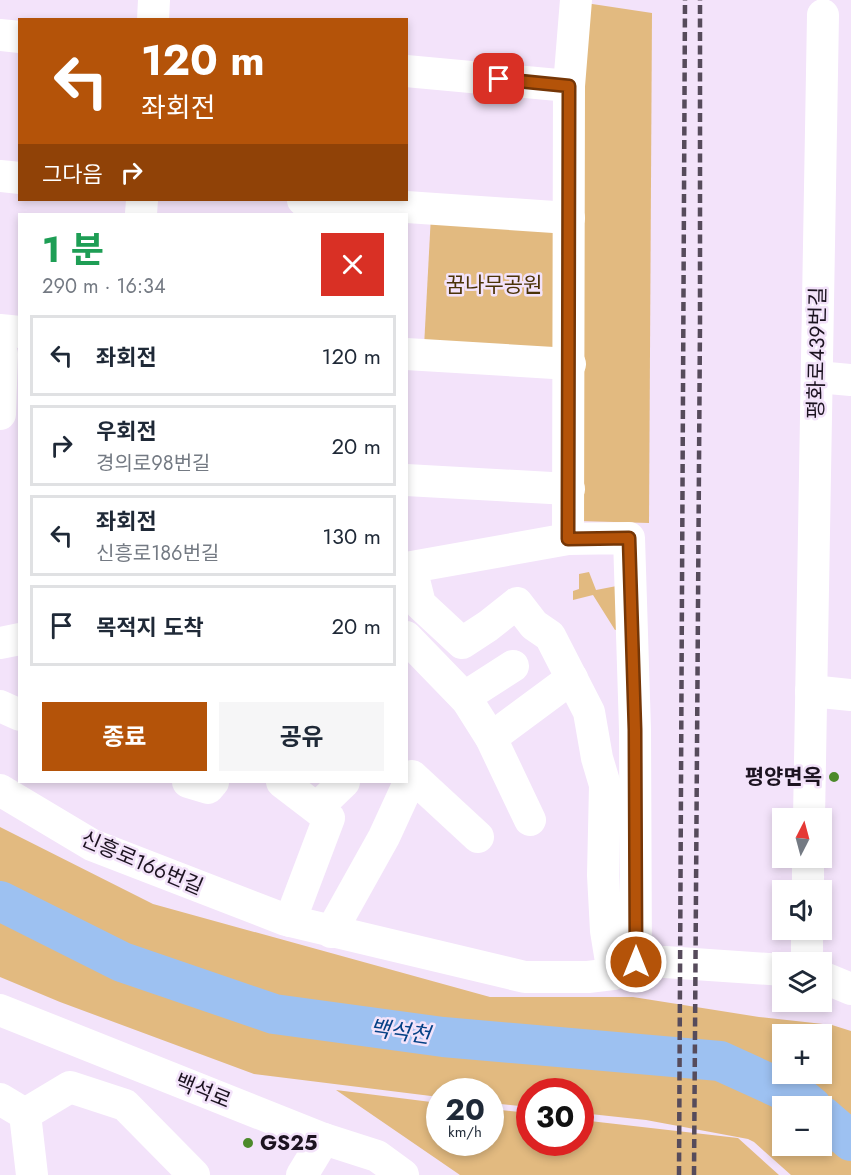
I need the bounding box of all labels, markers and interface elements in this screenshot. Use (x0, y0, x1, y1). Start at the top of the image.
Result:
text: 120 m (141, 30, 265, 91)
icon: left (42, 42, 120, 120)
pin (473, 53, 524, 104)
icon: arrive (482, 62, 515, 95)
text: 좌회전 (141, 88, 216, 127)
icon: right (115, 156, 148, 189)
text: 그다음 (42, 158, 103, 190)
text: 1 분 (42, 223, 104, 275)
button: close (321, 233, 384, 296)
park label: 꿈나무공원 (446, 270, 542, 300)
text: 290 m · 16:34 (42, 272, 166, 301)
street label: 평화로439번길 (801, 287, 833, 419)
icon: left (45, 339, 78, 372)
text: 120 m (322, 340, 381, 372)
text: 좌회전 (96, 341, 157, 373)
text: 우회전 (96, 415, 157, 447)
icon: right (45, 429, 78, 462)
text: 20 m (332, 430, 381, 462)
text: 경의로98번길 (96, 449, 210, 478)
text: 좌회전 (96, 505, 157, 537)
icon: left (45, 519, 78, 552)
text: 130 m (322, 520, 381, 552)
text: 신흥로186번길 (96, 539, 219, 568)
icon: arrive (45, 609, 78, 642)
text: 20 m (332, 610, 381, 642)
text: 목적지 도착 (96, 611, 204, 643)
button: 종료 (42, 702, 207, 771)
button: 공유 (219, 702, 384, 771)
place label: 평양면옥 (745, 762, 822, 792)
marker: 평양면옥 (827, 770, 841, 784)
north arrow (772, 808, 832, 868)
map controls (772, 808, 832, 1156)
street label: 신흥로166번길 (76, 824, 208, 902)
button: sound (772, 880, 832, 940)
position arrow (604, 930, 668, 994)
button: layers (772, 952, 832, 1012)
water label: 백석천 (368, 1011, 435, 1051)
button: + (772, 1024, 832, 1084)
street label: 백석로 (171, 1066, 235, 1116)
speed limit sign: 30 (516, 1078, 594, 1156)
text: 20 (445, 1088, 485, 1131)
button: − (772, 1096, 832, 1156)
text: km/h (448, 1121, 482, 1143)
place label: GS25 (260, 1128, 318, 1158)
marker: GS25 (241, 1136, 255, 1150)

